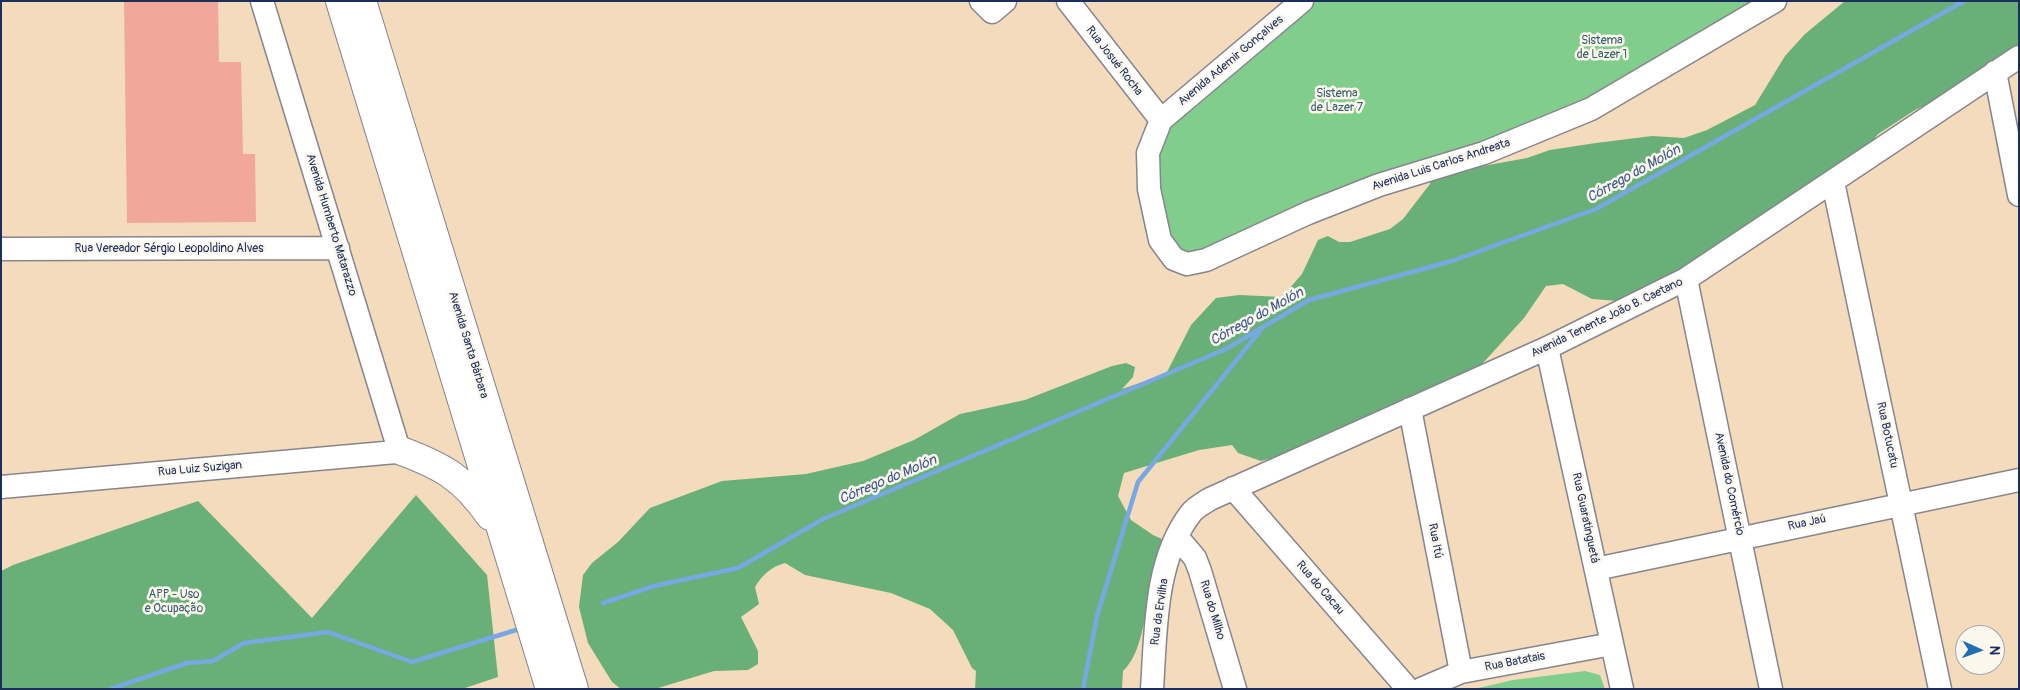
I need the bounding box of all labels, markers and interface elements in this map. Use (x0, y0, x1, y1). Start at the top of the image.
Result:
street label: Avenida Ademir Gonçalves (1176, 13, 1286, 109)
street label: Rua Josué Rocha (1082, 23, 1146, 99)
park label: Sistema de Lazer 1 (1577, 34, 1627, 62)
park label: Sistema de Lazer 7 (1311, 87, 1363, 115)
street label: Avenida Luis Carlos Andreata (1370, 136, 1512, 194)
water label: Córrego do Molón (1584, 141, 1684, 207)
street label: Avenida Humberto Matarazzo (302, 152, 360, 298)
street label: Rua Vereador Sérgio Leopoldino Alves (74, 242, 264, 256)
street label: Avenida Tenente João B. Caetano (1529, 275, 1685, 361)
water label: Córrego do Molón (1207, 284, 1307, 350)
street label: Avenida Santa Bárbara (445, 290, 491, 400)
street label: Rua Botucatu (1873, 401, 1901, 469)
street label: Avenida do Comércio (1711, 431, 1747, 537)
water label: Córrego do Molón (837, 452, 939, 508)
street label: Rua Luiz Suzigan (157, 458, 243, 480)
street label: Rua Guaratinguetá (1568, 471, 1602, 565)
street label: Rua Jaú (1787, 512, 1827, 534)
street label: Rua Itú (1425, 522, 1445, 560)
street label: Rua do Cacau (1293, 558, 1347, 618)
street label: Rua da Ervilha (1148, 578, 1172, 646)
street label: Rua do Milho (1196, 578, 1228, 642)
park label: APP - Uso e Ocupação (145, 588, 203, 616)
north arrow (1955, 625, 2005, 675)
text: N (1986, 645, 2003, 656)
street label: Rua Batatais (1484, 649, 1546, 675)

